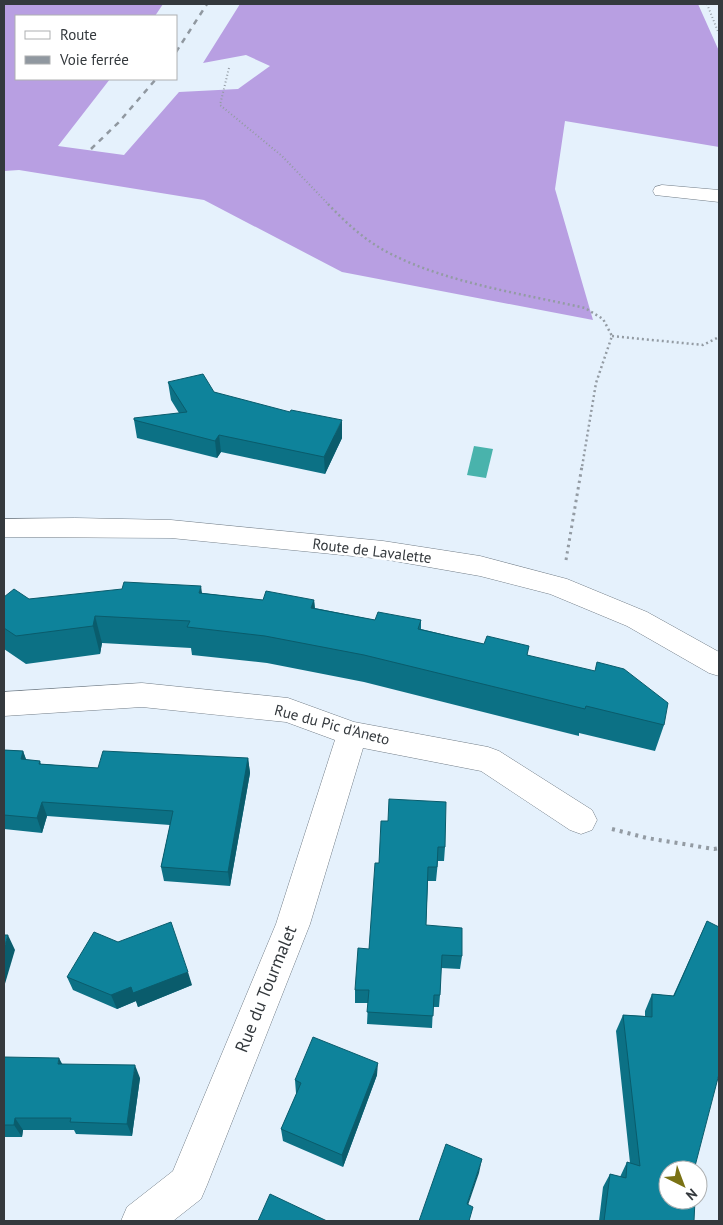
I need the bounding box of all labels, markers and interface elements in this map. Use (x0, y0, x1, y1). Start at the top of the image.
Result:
legend (15, 15, 178, 80)
text: Route (60, 25, 97, 44)
text: Voie ferrée (59, 50, 129, 69)
street label: Route de Lavalette (311, 534, 433, 567)
street label: Rue du Pic d'Aneto (272, 700, 392, 749)
street label: Rue du Tourmalet (230, 922, 301, 1056)
north arrow (658, 1160, 708, 1210)
text: N (682, 1185, 701, 1204)

